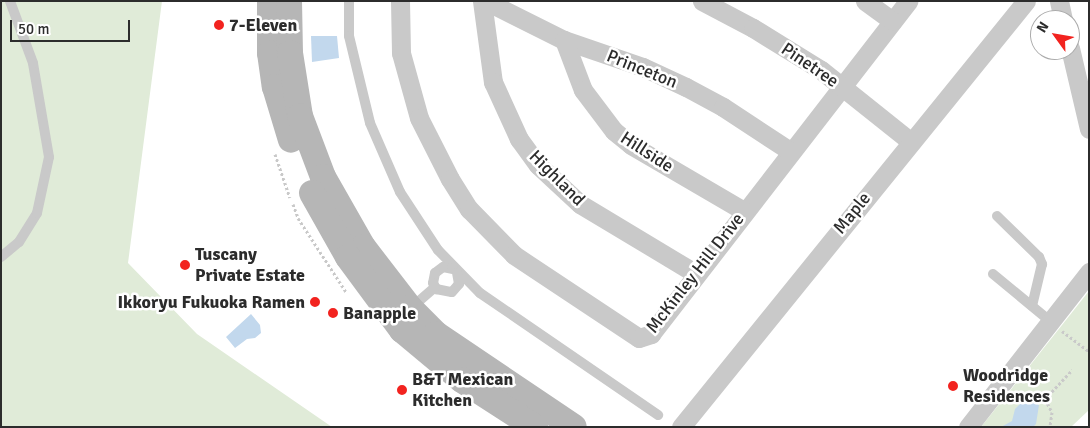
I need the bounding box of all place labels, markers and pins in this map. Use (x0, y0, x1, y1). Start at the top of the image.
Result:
place label: 7-Eleven (229, 14, 297, 36)
marker: 7-Eleven (213, 19, 225, 31)
place label: Tuscany Private Estate (195, 244, 305, 286)
marker: Tuscany Private Estate (179, 259, 191, 271)
place label: Ikkoryu Fukuoka Ramen (117, 291, 305, 313)
marker: Ikkoryu Fukuoka Ramen (309, 296, 321, 308)
place label: Banapple (343, 302, 416, 324)
marker: Banapple (327, 307, 339, 319)
place label: Woodridge Residences (963, 365, 1050, 408)
place label: B&T Mexican Kitchen (412, 369, 513, 412)
marker: Woodridge Residences (947, 380, 959, 392)
marker: B&T Mexican Kitchen (396, 384, 408, 396)

